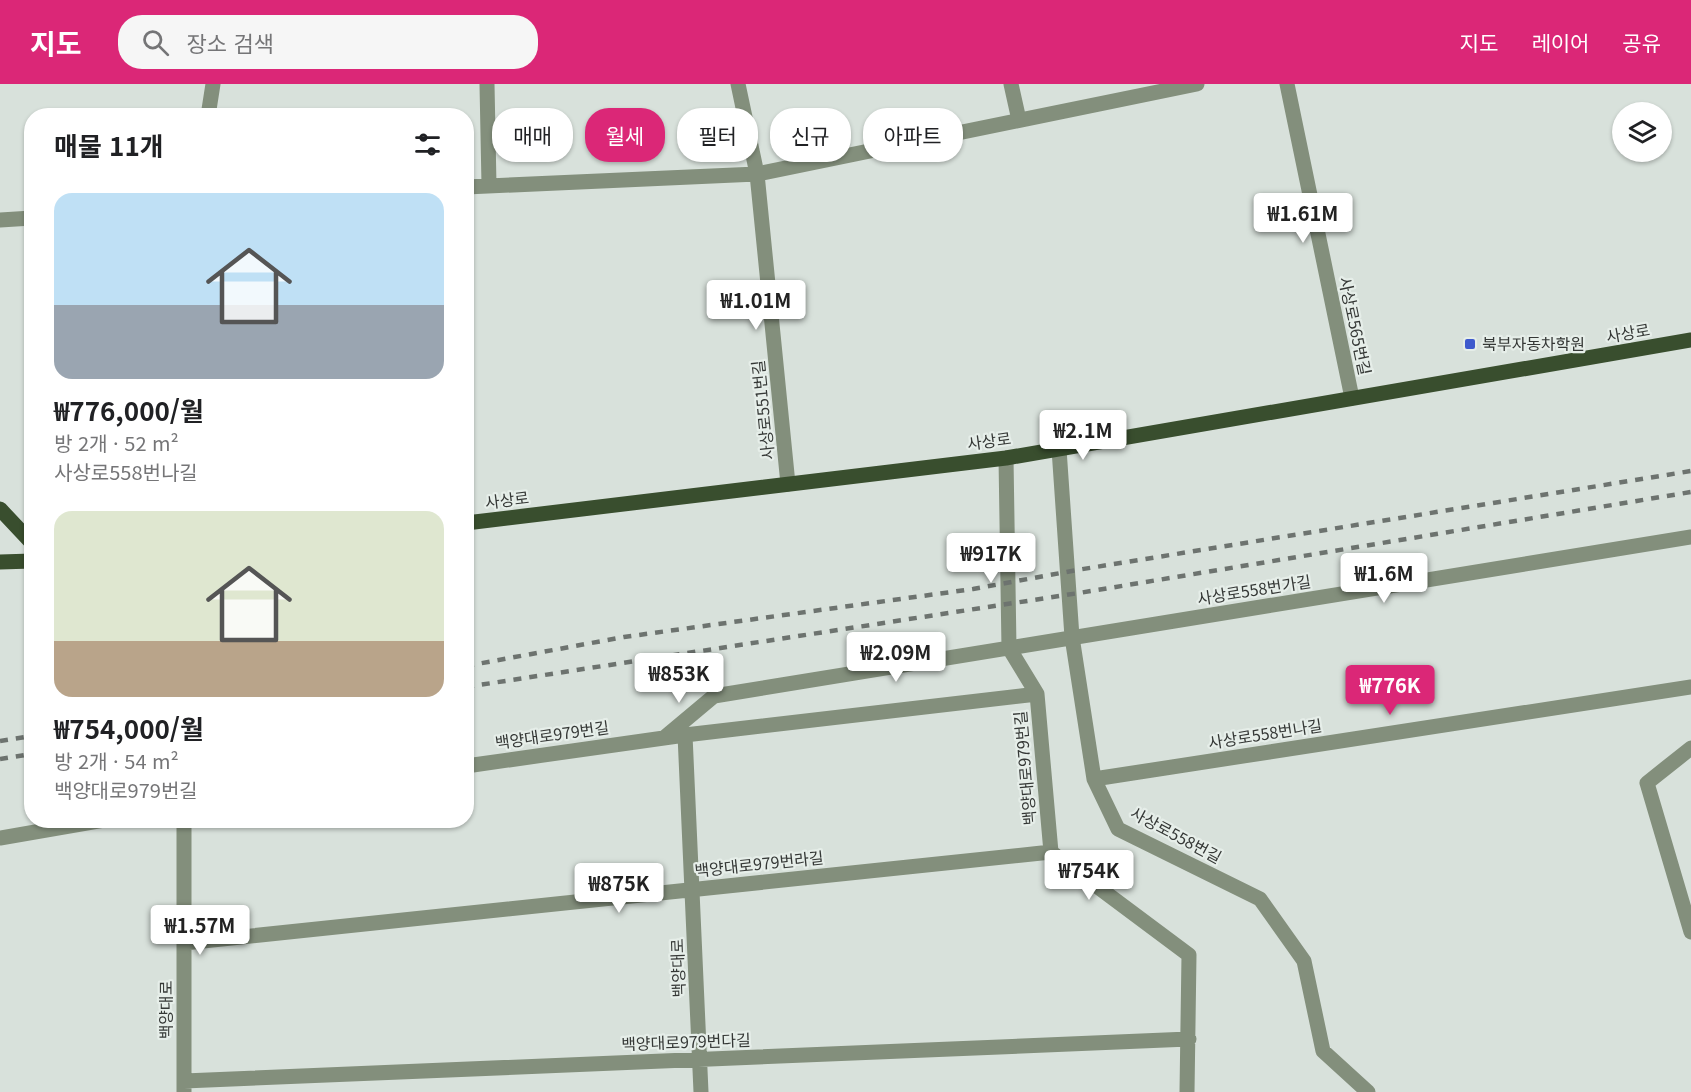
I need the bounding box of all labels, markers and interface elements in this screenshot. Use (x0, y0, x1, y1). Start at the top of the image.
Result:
search box (118, 15, 538, 69)
text: 지도 (30, 22, 82, 62)
icon: search (139, 26, 172, 59)
text: 장소 검색 (187, 26, 274, 58)
text: 지도 (1460, 27, 1498, 57)
text: 레이어 (1531, 27, 1589, 57)
text: 공유 (1622, 27, 1661, 57)
map controls (1612, 102, 1672, 162)
button: layers (1612, 102, 1672, 162)
chip: 매매 (492, 108, 573, 162)
chip: 월세 (585, 108, 665, 162)
chip: 필터 (677, 108, 758, 162)
chip: 신규 (770, 108, 851, 162)
chip: 아파트 (863, 108, 963, 162)
text: 매물 11개 (54, 126, 164, 163)
icon: filters (411, 128, 444, 161)
pin: ₩1.61M (1254, 193, 1352, 244)
text: ₩1.61M (1268, 198, 1338, 227)
icon: home (195, 232, 303, 340)
street label: 사상로565번길 (1334, 274, 1378, 377)
pin: ₩1.01M (707, 280, 805, 331)
text: ₩1.01M (721, 285, 791, 314)
street label: 사상로 (1604, 316, 1652, 348)
place label: 북부자동차학원 (1482, 331, 1585, 355)
marker: 북부자동차학원 (1463, 337, 1477, 351)
street label: 사상로551번길 (745, 359, 779, 461)
text: ₩776,000/월 (54, 391, 204, 428)
pin: ₩2.1M (1041, 410, 1125, 461)
text: ₩2.1M (1054, 415, 1112, 444)
street label: 사상로 (965, 425, 1013, 455)
text: 방 2개 · 52 m² (54, 428, 179, 457)
text: 사상로558번나길 (54, 457, 198, 486)
street label: 사상로 (483, 484, 531, 514)
pin: ₩917K (949, 533, 1033, 584)
text: ₩917K (961, 538, 1021, 567)
icon: home (195, 550, 303, 658)
pin: ₩1.6M (1342, 553, 1426, 604)
text: ₩1.6M (1355, 558, 1413, 587)
street label: 사상로558번가길 (1195, 568, 1312, 610)
pin: ₩2.09M (847, 632, 945, 683)
text: ₩2.09M (861, 637, 931, 666)
pin: ₩853K (637, 653, 721, 704)
text: ₩853K (649, 658, 709, 687)
pin: ₩776K (1348, 665, 1432, 716)
text: ₩776K (1360, 670, 1420, 699)
text: ₩754,000/월 (54, 709, 204, 746)
street label: 백양대로979번길 (1007, 710, 1041, 826)
street label: 사상로558번나길 (1206, 712, 1323, 754)
street label: 백양대로979번길 (493, 714, 610, 754)
text: 방 2개 · 54 m² (54, 746, 179, 775)
text: 백양대로979번길 (54, 775, 198, 804)
street label: 사상로558번길 (1127, 800, 1226, 868)
street label: 백양대로979번라길 (693, 844, 825, 882)
pin: ₩754K (1047, 850, 1131, 901)
text: ₩754K (1059, 855, 1119, 884)
pin: ₩875K (577, 863, 661, 914)
text: ₩875K (589, 868, 649, 897)
pin: ₩1.57M (151, 905, 249, 956)
text: ₩1.57M (165, 910, 235, 939)
street label: 백양대로 (664, 938, 690, 998)
street label: 백양대로 (153, 980, 177, 1039)
street label: 백양대로979번다길 (621, 1027, 751, 1055)

